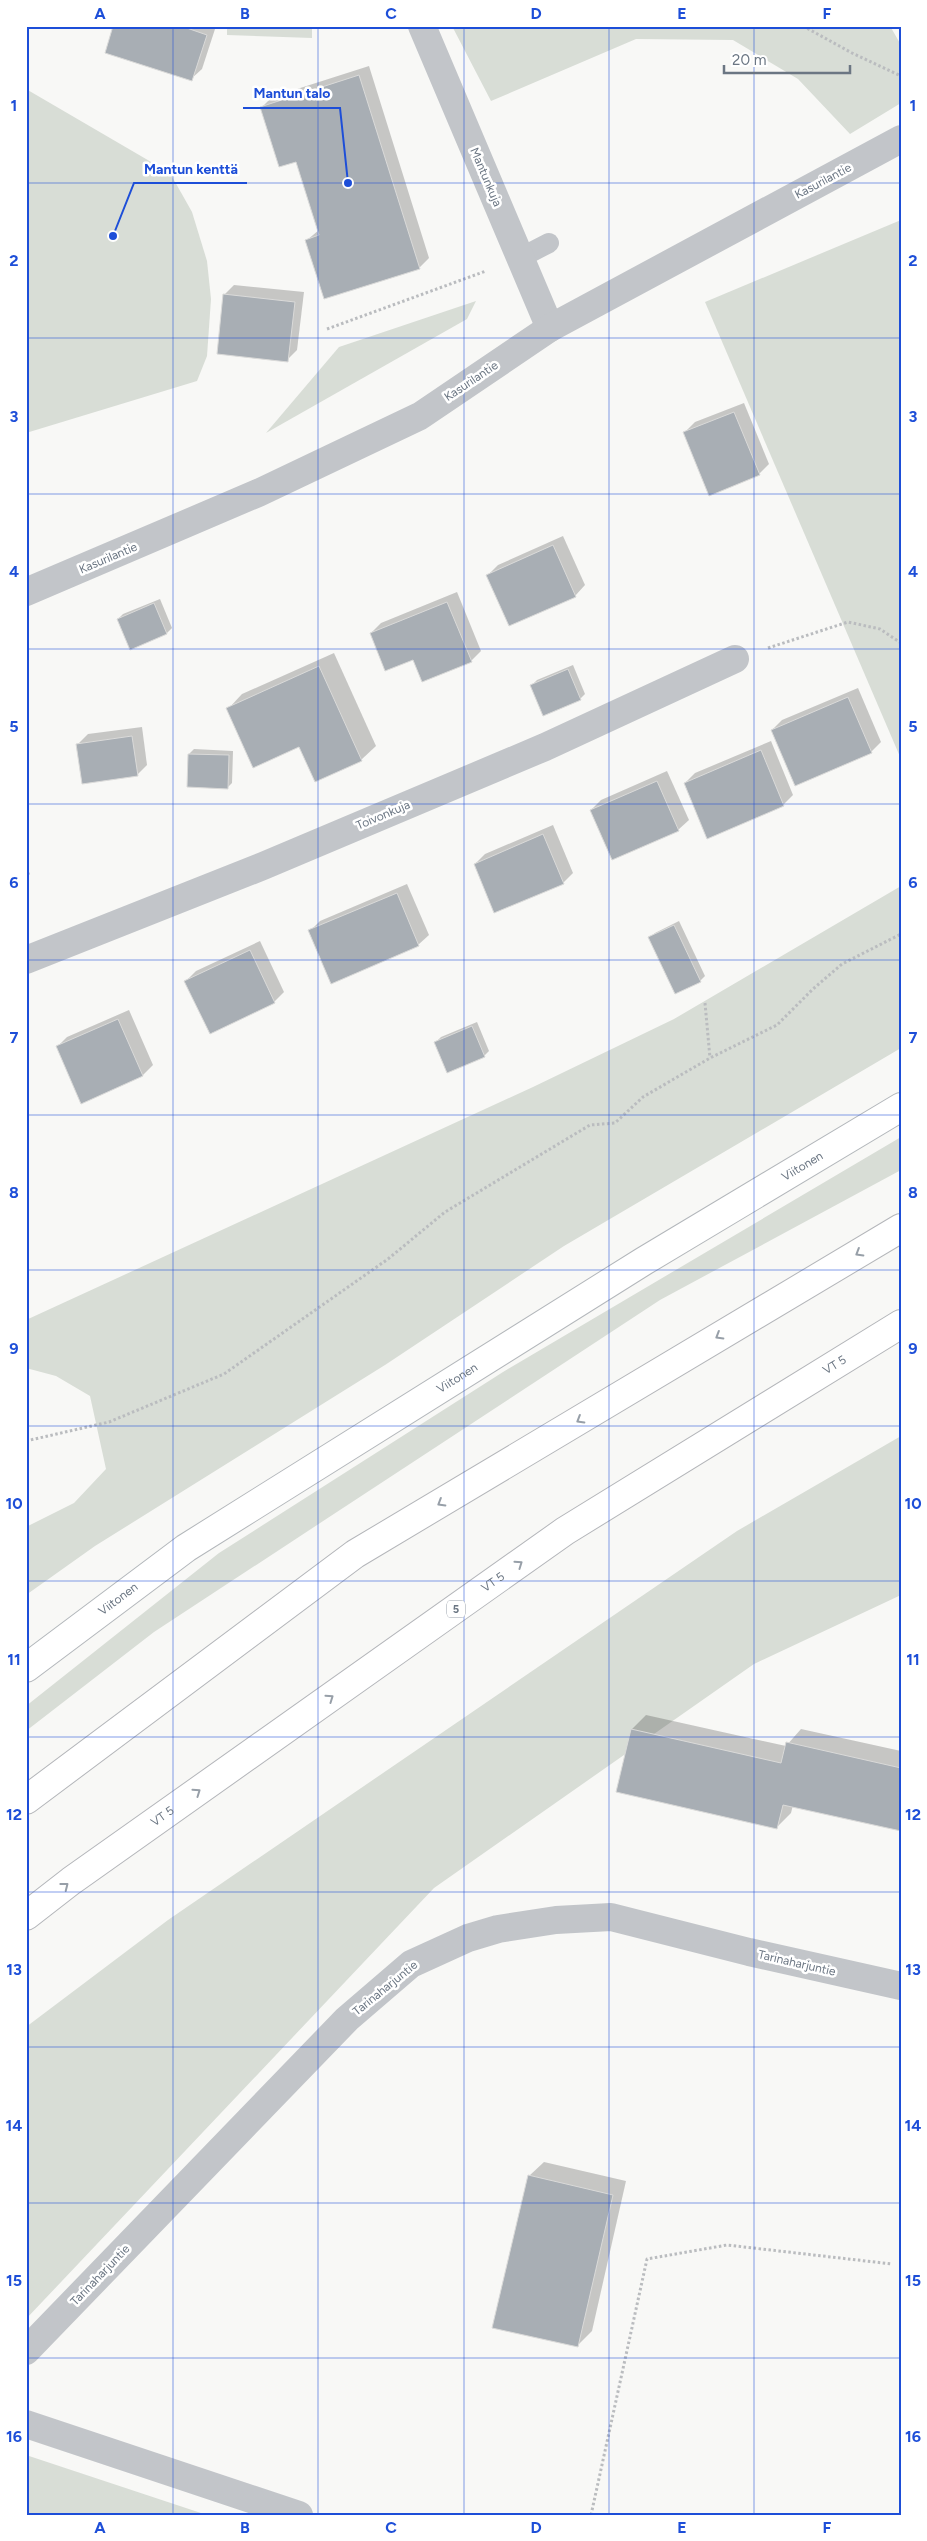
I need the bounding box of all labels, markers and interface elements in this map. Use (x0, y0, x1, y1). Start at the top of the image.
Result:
text: A (94, 4, 106, 23)
text: B (240, 4, 250, 23)
text: C (385, 4, 397, 23)
text: D (530, 4, 542, 23)
text: E (677, 4, 687, 23)
text: F (823, 4, 832, 23)
scale bar (724, 42, 851, 74)
text: 20 m (732, 51, 766, 69)
callout: Mantun talo (243, 79, 340, 108)
text: Mantun talo (254, 85, 330, 102)
text: 1 (11, 96, 17, 115)
text: 1 (910, 96, 916, 115)
street label: Mantunkuja (467, 145, 505, 209)
callout: Mantun kenttä (134, 154, 247, 183)
street label: Kasurilantie (792, 160, 854, 202)
text: Mantun kenttä (144, 161, 238, 178)
text: 2 (9, 251, 19, 270)
text: 2 (908, 251, 918, 270)
street label: Kasurilantie (441, 358, 501, 404)
text: 3 (10, 407, 19, 426)
text: 3 (909, 407, 918, 426)
street label: Kasurilantie (77, 539, 140, 577)
text: 4 (9, 562, 19, 581)
text: 4 (908, 562, 918, 581)
text: 5 (9, 717, 19, 736)
text: 5 (908, 717, 918, 736)
street label: Toivonkuja (354, 797, 412, 833)
text: 6 (9, 873, 19, 892)
text: 6 (908, 873, 918, 892)
text: 7 (10, 1028, 19, 1047)
text: 7 (909, 1028, 918, 1047)
street label: Viitonen (779, 1148, 826, 1184)
text: 8 (9, 1183, 19, 1202)
text: 8 (908, 1183, 918, 1202)
one-way arrow (855, 1246, 864, 1256)
one-way arrow (716, 1330, 725, 1340)
text: 9 (9, 1339, 19, 1358)
text: 9 (908, 1339, 918, 1358)
street label: VT 5 (820, 1352, 849, 1377)
street label: Viitonen (434, 1360, 480, 1396)
one-way arrow (576, 1413, 585, 1423)
text: 10 (5, 1494, 23, 1513)
text: 10 (904, 1494, 922, 1513)
one-way arrow (437, 1497, 446, 1507)
one-way arrow (513, 1561, 523, 1570)
street label: VT 5 (479, 1569, 507, 1595)
street label: Viitonen (96, 1580, 141, 1618)
road number: 5 (447, 1600, 465, 1618)
text: 11 (7, 1650, 21, 1669)
text: 11 (906, 1650, 920, 1669)
one-way arrow (324, 1695, 333, 1704)
one-way arrow (191, 1789, 201, 1798)
street label: VT 5 (148, 1803, 177, 1829)
text: 12 (6, 1805, 22, 1824)
text: 12 (905, 1805, 921, 1824)
one-way arrow (59, 1883, 68, 1892)
street label: Tarinaharjuntie (757, 1947, 838, 1979)
street label: Tarinaharjuntie (350, 1957, 420, 2018)
text: 13 (6, 1960, 22, 1979)
text: 13 (905, 1960, 921, 1979)
text: 14 (6, 2116, 22, 2135)
text: 14 (905, 2116, 921, 2135)
street label: Tarinaharjuntie (68, 2241, 133, 2308)
text: 15 (6, 2271, 22, 2290)
text: 15 (905, 2271, 921, 2290)
text: 16 (6, 2427, 22, 2446)
text: 16 (905, 2427, 921, 2446)
text: A (94, 2518, 106, 2537)
text: B (240, 2518, 250, 2537)
text: C (385, 2518, 397, 2537)
text: D (530, 2518, 542, 2537)
text: E (677, 2518, 687, 2537)
text: F (823, 2518, 832, 2537)

